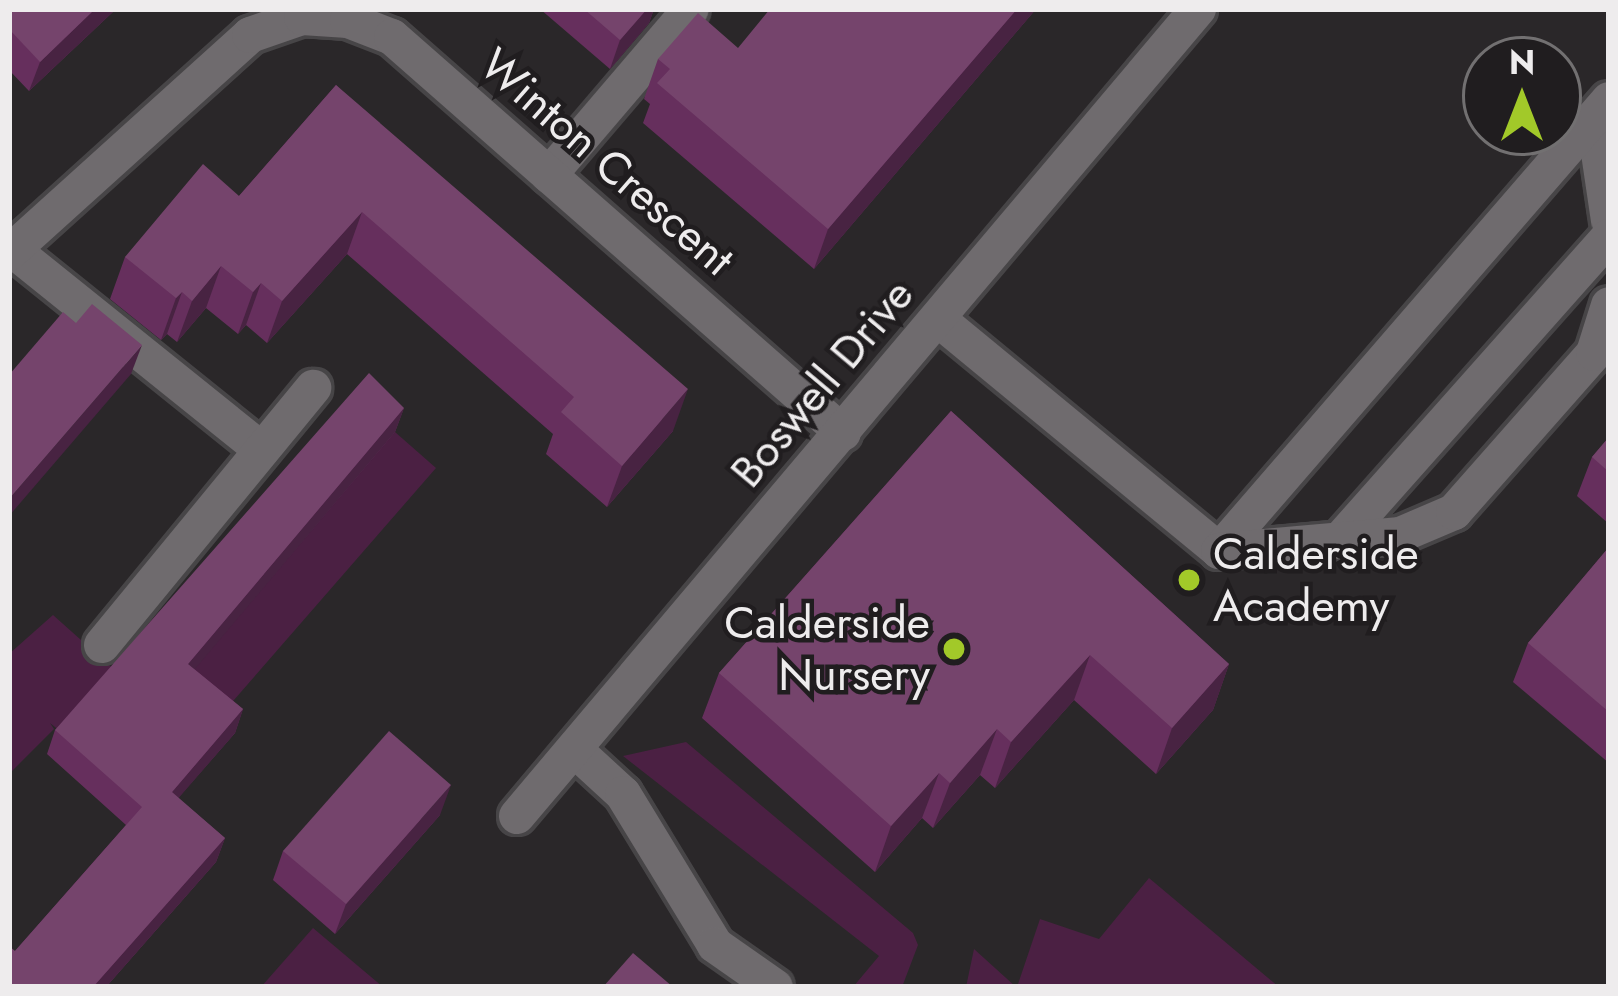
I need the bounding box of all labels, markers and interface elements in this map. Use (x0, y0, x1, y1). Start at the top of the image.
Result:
north arrow (1462, 36, 1582, 156)
street label: Winton Crescent (469, 37, 745, 287)
text: N (1509, 39, 1535, 86)
street label: Boswell Drive (719, 268, 925, 498)
place label: Calderside Academy (1213, 527, 1419, 633)
marker: Calderside Academy (1176, 567, 1202, 593)
place label: Calderside Nursery (724, 596, 930, 702)
marker: Calderside Nursery (941, 636, 967, 662)

